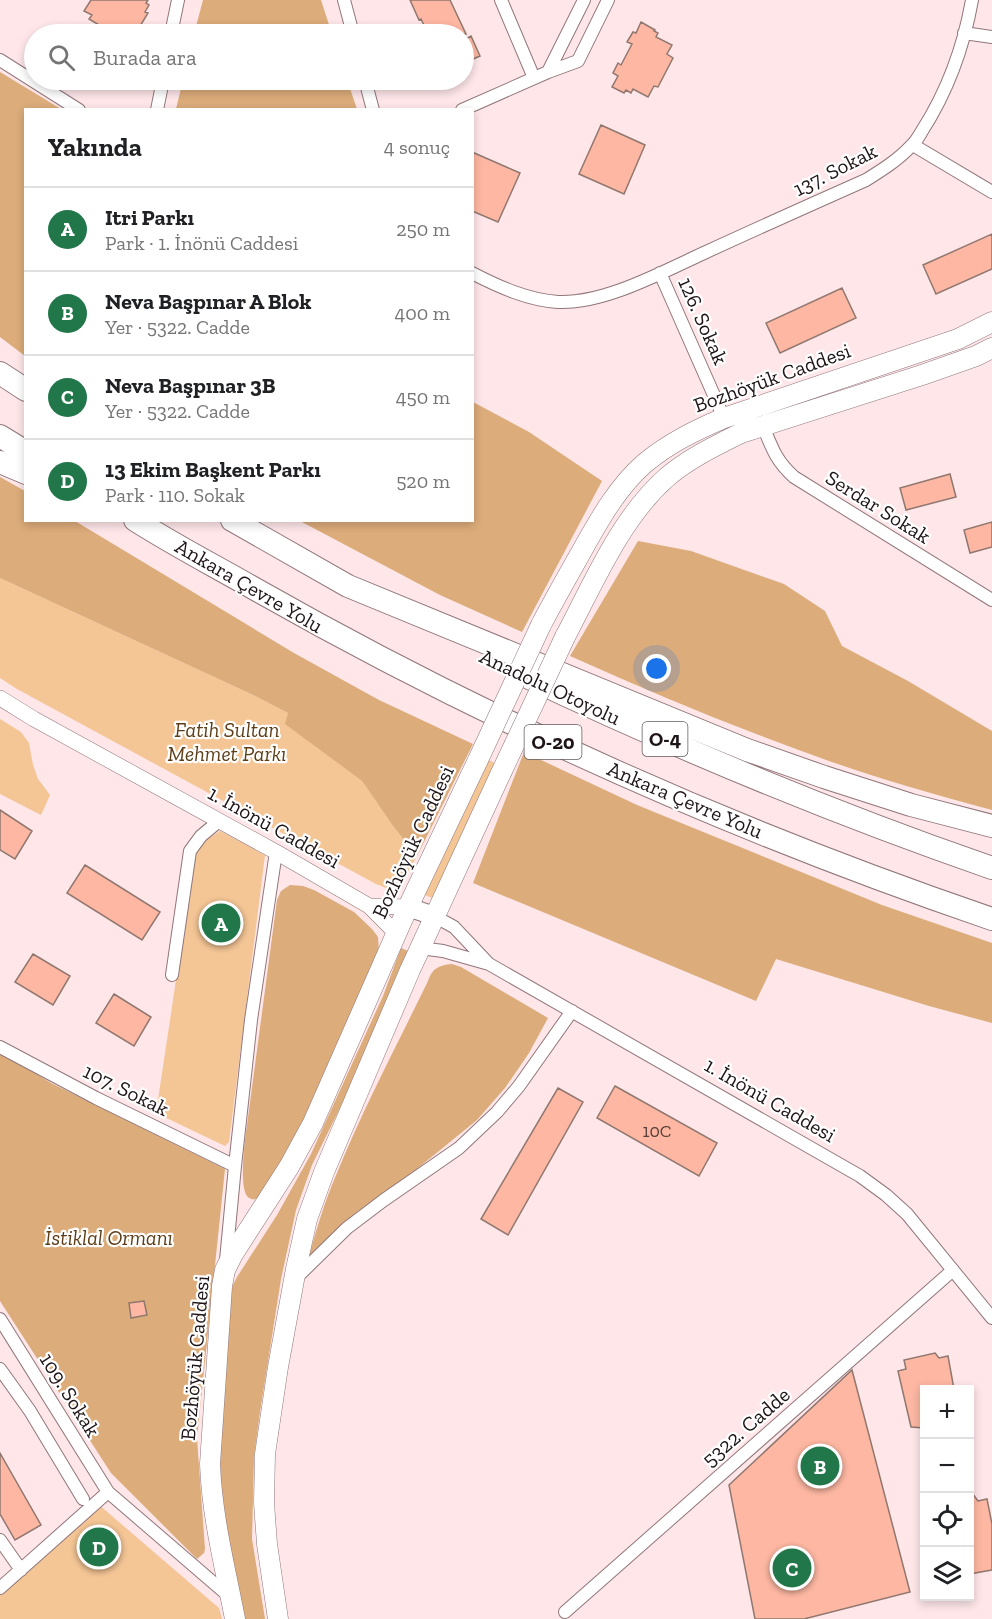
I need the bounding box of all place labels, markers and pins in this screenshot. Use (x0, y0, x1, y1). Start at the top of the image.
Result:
pin: A (202, 900, 240, 946)
pin: B (800, 1444, 840, 1488)
pin: D (80, 1524, 118, 1570)
pin: C (772, 1546, 812, 1590)

